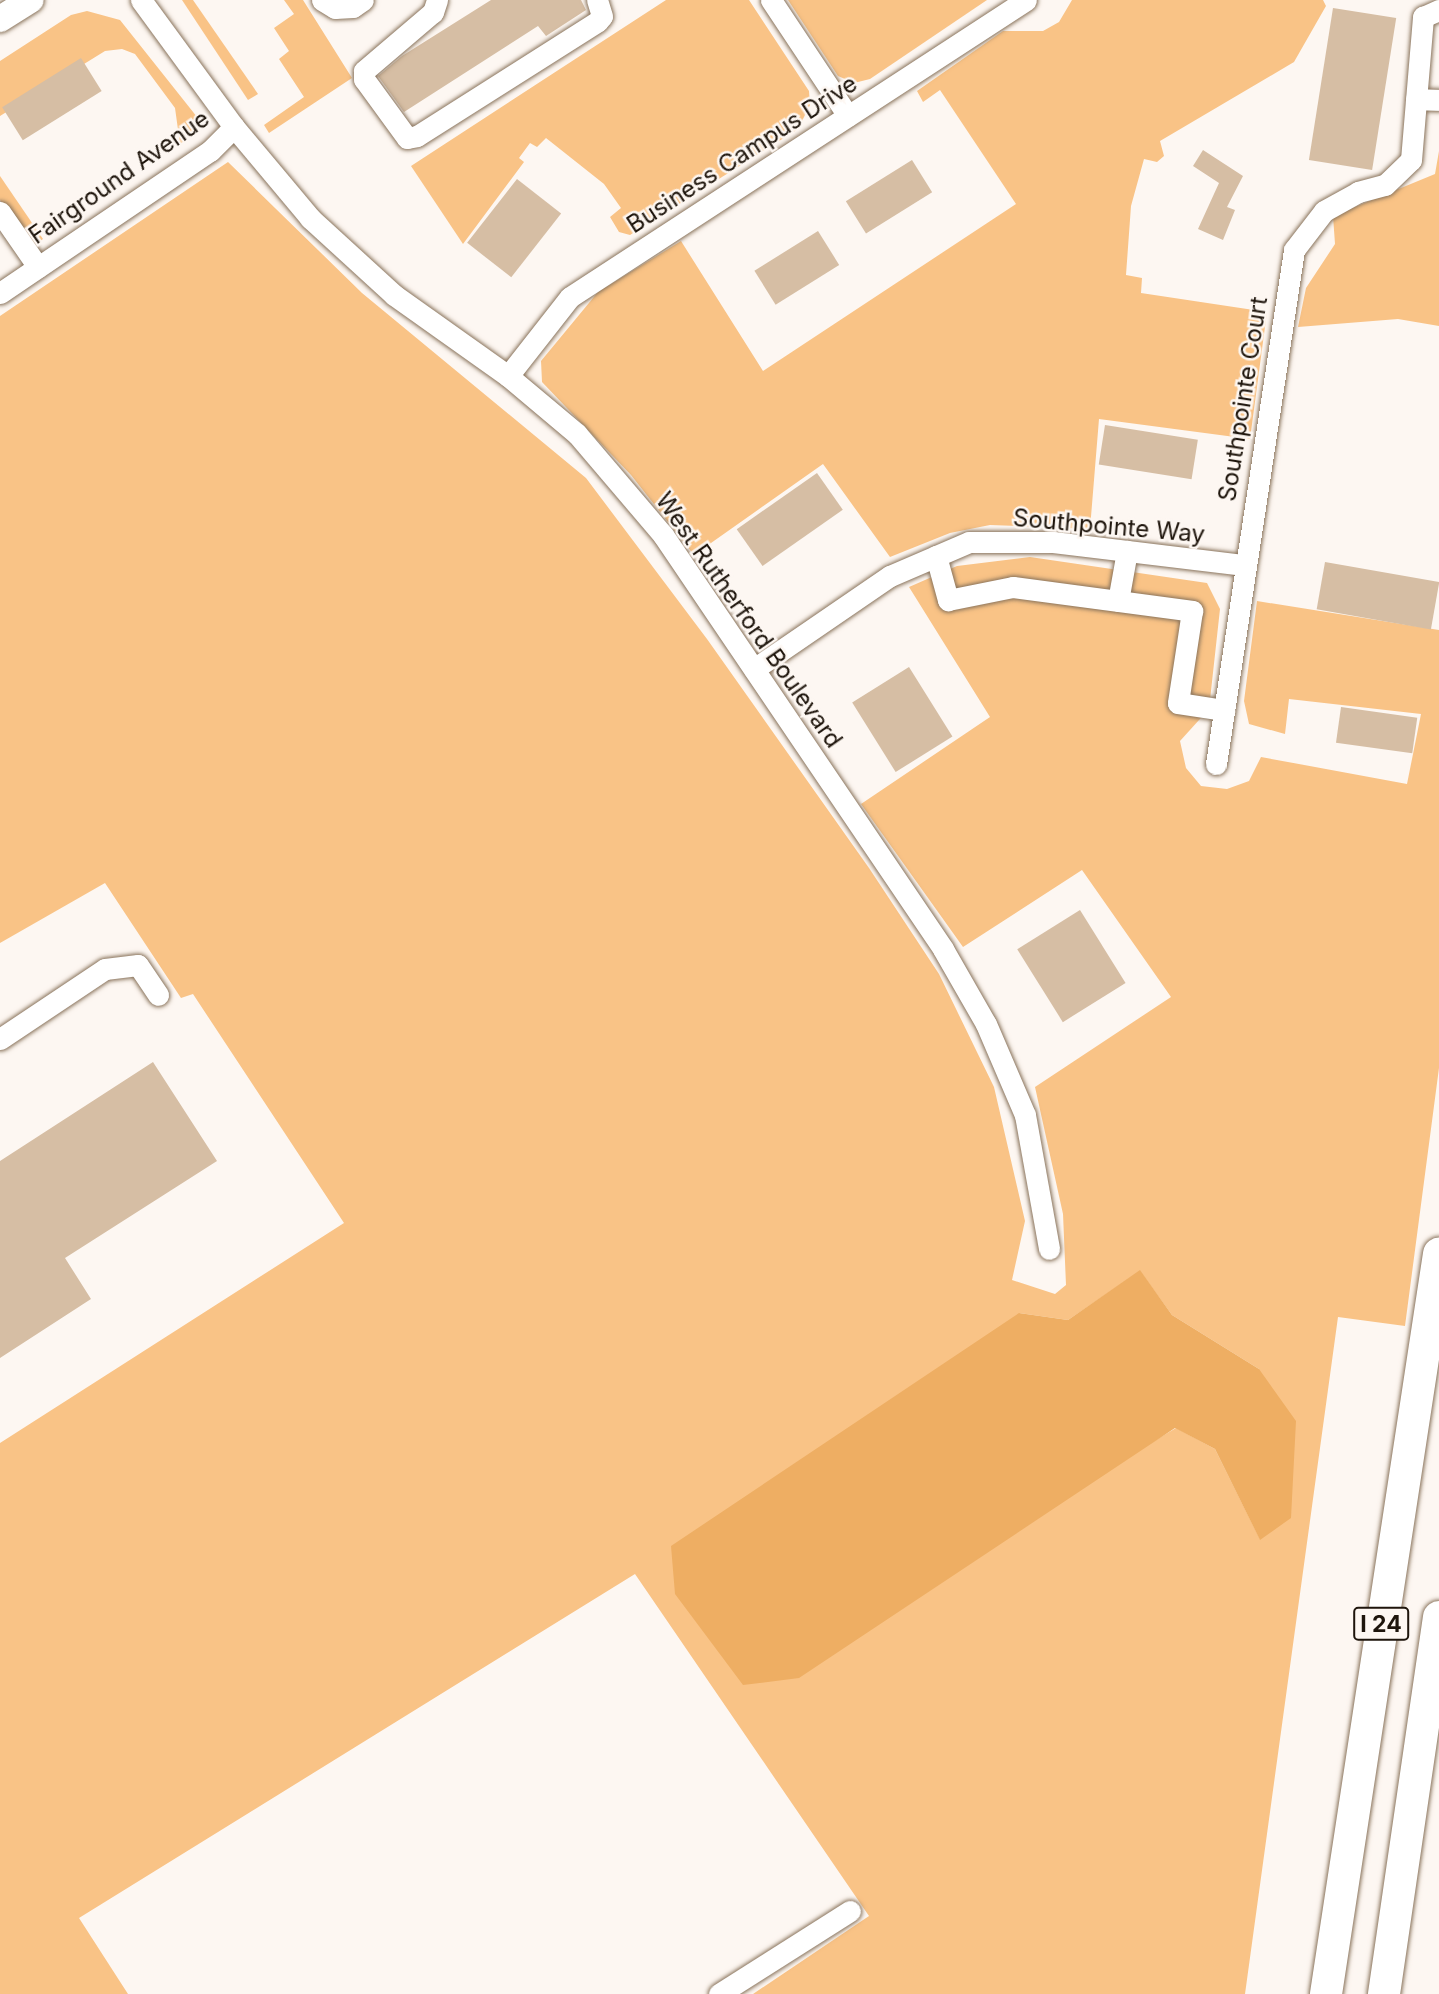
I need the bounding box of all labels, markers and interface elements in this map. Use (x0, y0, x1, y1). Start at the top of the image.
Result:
street label: Business Campus Drive (622, 69, 862, 239)
street label: Fairground Avenue (23, 104, 215, 250)
street label: Southpointe Court (1213, 295, 1273, 503)
street label: West Rutherford Boulevard (650, 487, 848, 753)
street label: Southpointe Way (1012, 503, 1206, 549)
road number: I 24 (1353, 1604, 1409, 1644)

